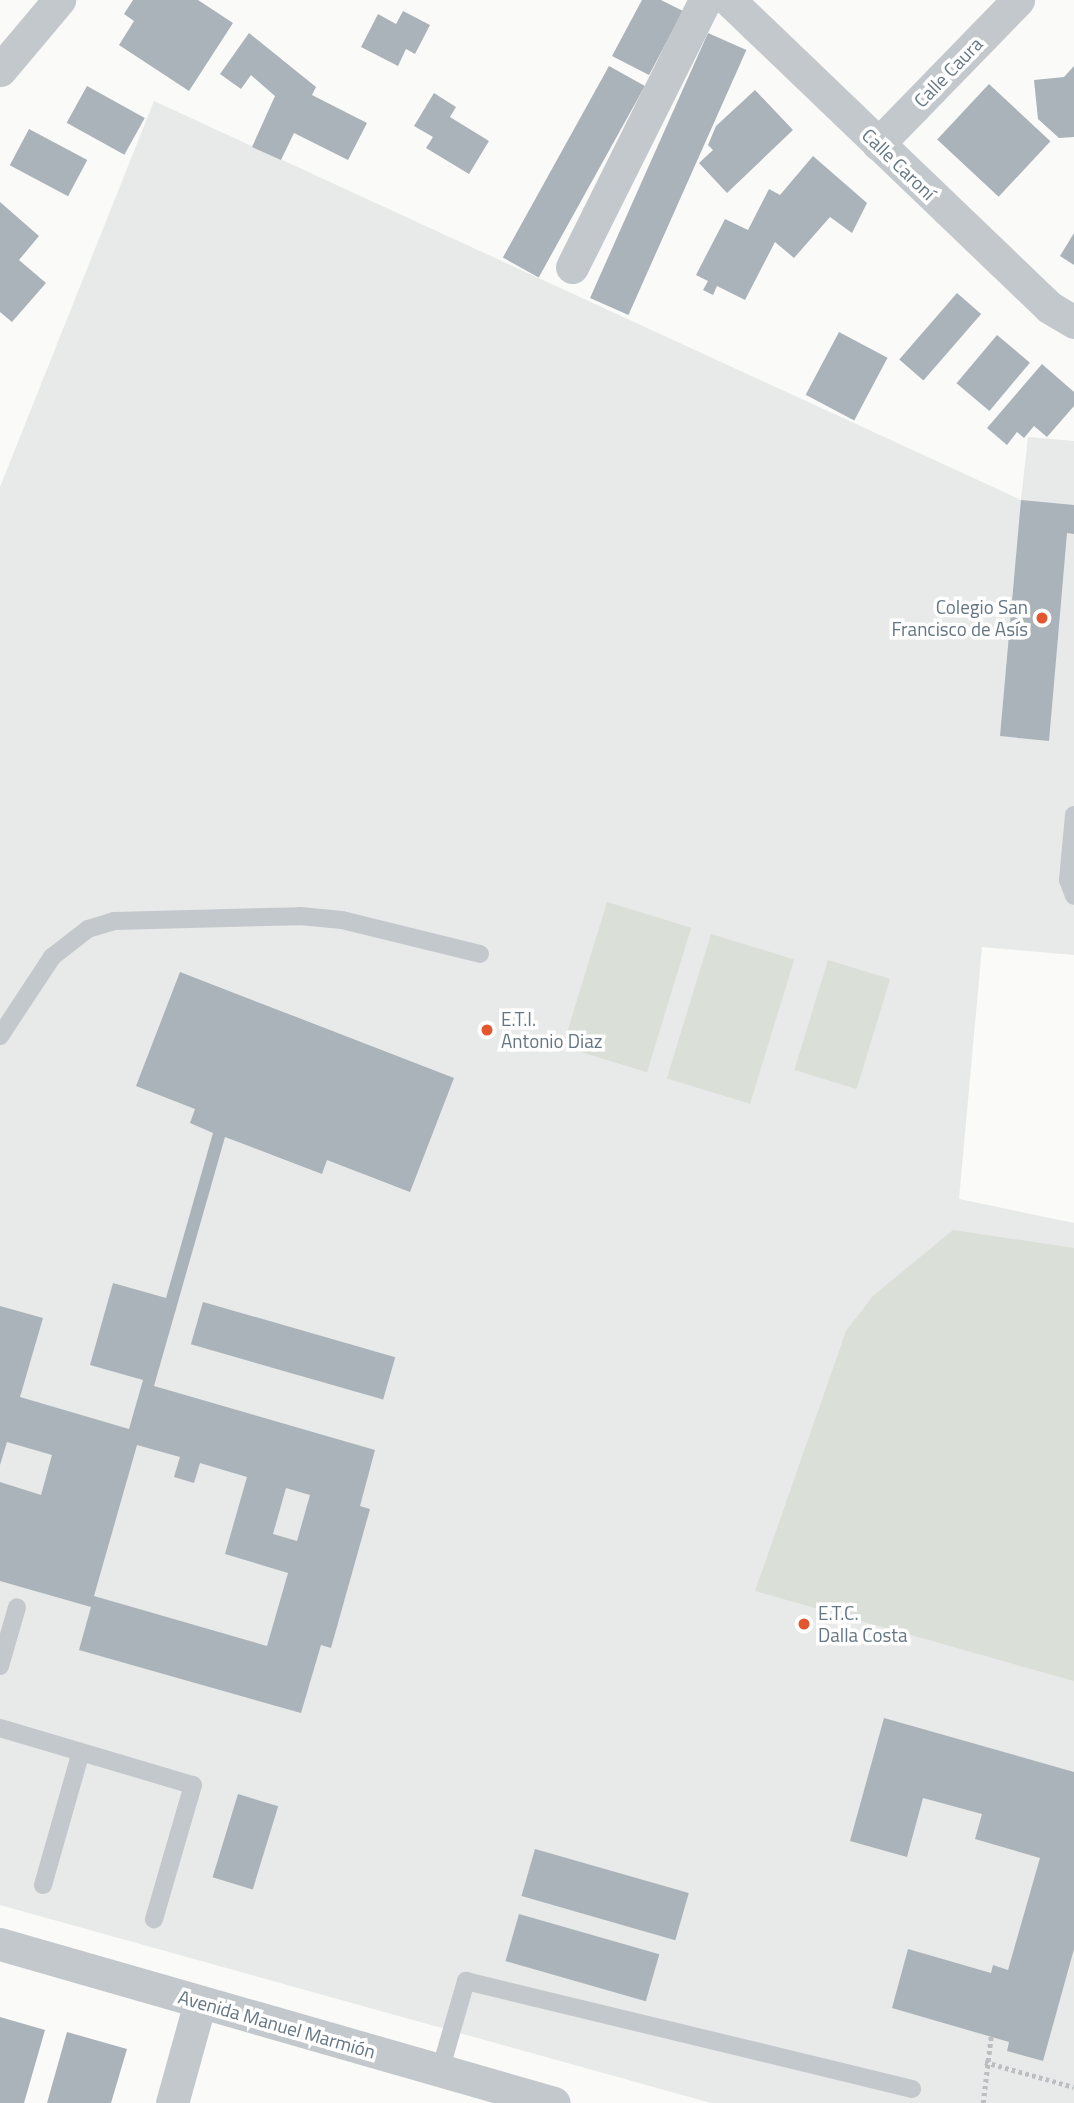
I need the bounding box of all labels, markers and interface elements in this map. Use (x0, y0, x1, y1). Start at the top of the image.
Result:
street label: Calle Caura (909, 32, 987, 112)
street label: Calle Caroní (858, 123, 940, 205)
place label: Colegio San Francisco de Asís (891, 596, 1028, 640)
marker: Colegio San Francisco de Asís (1034, 610, 1050, 626)
place label: E.T.I. Antonio Diaz (501, 1008, 602, 1052)
marker: E.T.I. Antonio Diaz (479, 1022, 495, 1038)
place label: E.T.C. Dalla Costa (818, 1602, 907, 1646)
marker: E.T.C. Dalla Costa (796, 1616, 812, 1632)
street label: Avenida Manuel Marmión (176, 1985, 378, 2063)

